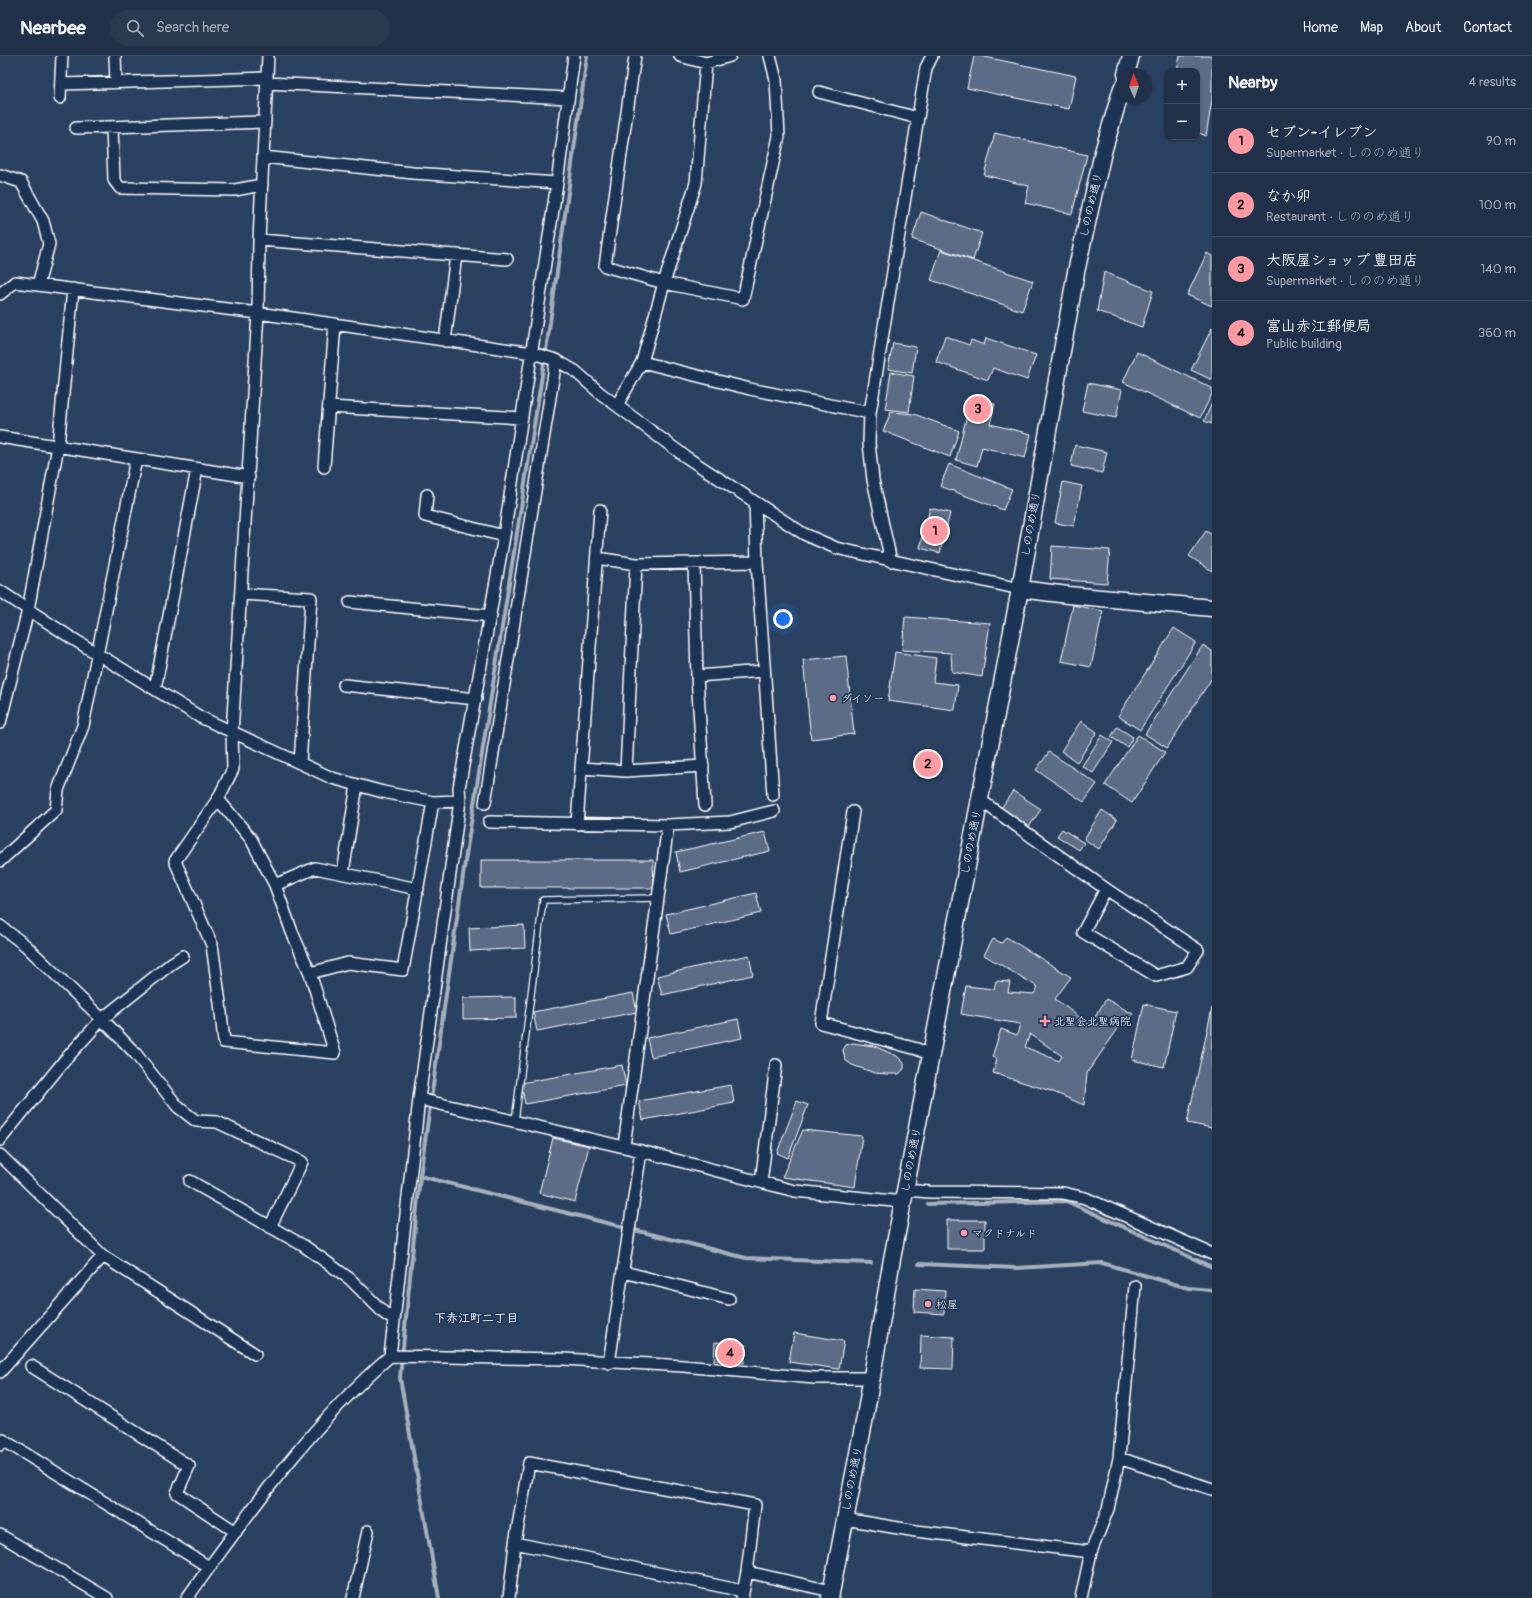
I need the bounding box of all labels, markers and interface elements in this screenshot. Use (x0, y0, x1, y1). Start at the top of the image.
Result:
search box (110, 10, 390, 46)
text: Nearbee (20, 16, 86, 40)
icon: search (124, 17, 146, 39)
text: Search here (156, 18, 229, 37)
text: Home (1303, 19, 1338, 36)
text: Map (1360, 19, 1383, 36)
text: About (1405, 19, 1441, 36)
text: Contact (1463, 19, 1512, 36)
north arrow (1116, 68, 1152, 104)
map controls (1164, 68, 1200, 140)
button: + (1164, 68, 1200, 104)
text: Nearby (1228, 72, 1277, 93)
text: 4 results (1469, 74, 1516, 90)
button: − (1164, 104, 1200, 140)
text: セブン-イレブン (1266, 123, 1377, 142)
text: 1 (1238, 133, 1244, 149)
text: 90 m (1486, 133, 1516, 149)
text: Supermarket · しののめ通り (1266, 145, 1424, 161)
street label: しののめ通り (1077, 171, 1105, 239)
text: なか卯 (1266, 187, 1311, 206)
text: 2 (1237, 197, 1245, 213)
text: 100 m (1479, 197, 1516, 213)
text: Restaurant · しののめ通り (1266, 209, 1414, 225)
text: 大阪屋ショップ 豊田店 (1266, 251, 1418, 270)
text: 3 (1237, 261, 1245, 277)
text: 140 m (1480, 261, 1516, 277)
text: Supermarket · しののめ通り (1266, 273, 1424, 289)
text: 富山赤江郵便局 (1266, 317, 1371, 336)
text: 4 (1237, 325, 1245, 341)
text: 360 m (1478, 325, 1516, 341)
text: Public building (1266, 336, 1342, 352)
pin: 3 (965, 394, 991, 424)
street label: しののめ通り (1019, 490, 1043, 558)
pin: 1 (922, 516, 948, 546)
your location (773, 609, 793, 629)
place label: ダイソー (841, 692, 884, 705)
marker: ダイソー (828, 693, 838, 703)
pin: 2 (915, 749, 941, 779)
street label: しののめ通り (958, 808, 984, 876)
marker: 北聖会北聖病院 (1039, 1015, 1051, 1027)
place label: 北聖会北聖病院 (1054, 1015, 1131, 1028)
street label: しののめ通り (898, 1126, 924, 1194)
place label: マクドナルド (972, 1227, 1037, 1240)
marker: マクドナルド (959, 1228, 969, 1238)
place label: 松屋 (936, 1298, 958, 1311)
marker: 松屋 (923, 1299, 933, 1309)
district label: 下赤江町二丁目 (434, 1311, 518, 1326)
pin: 4 (717, 1338, 743, 1368)
street label: しののめ通り (839, 1445, 865, 1513)

